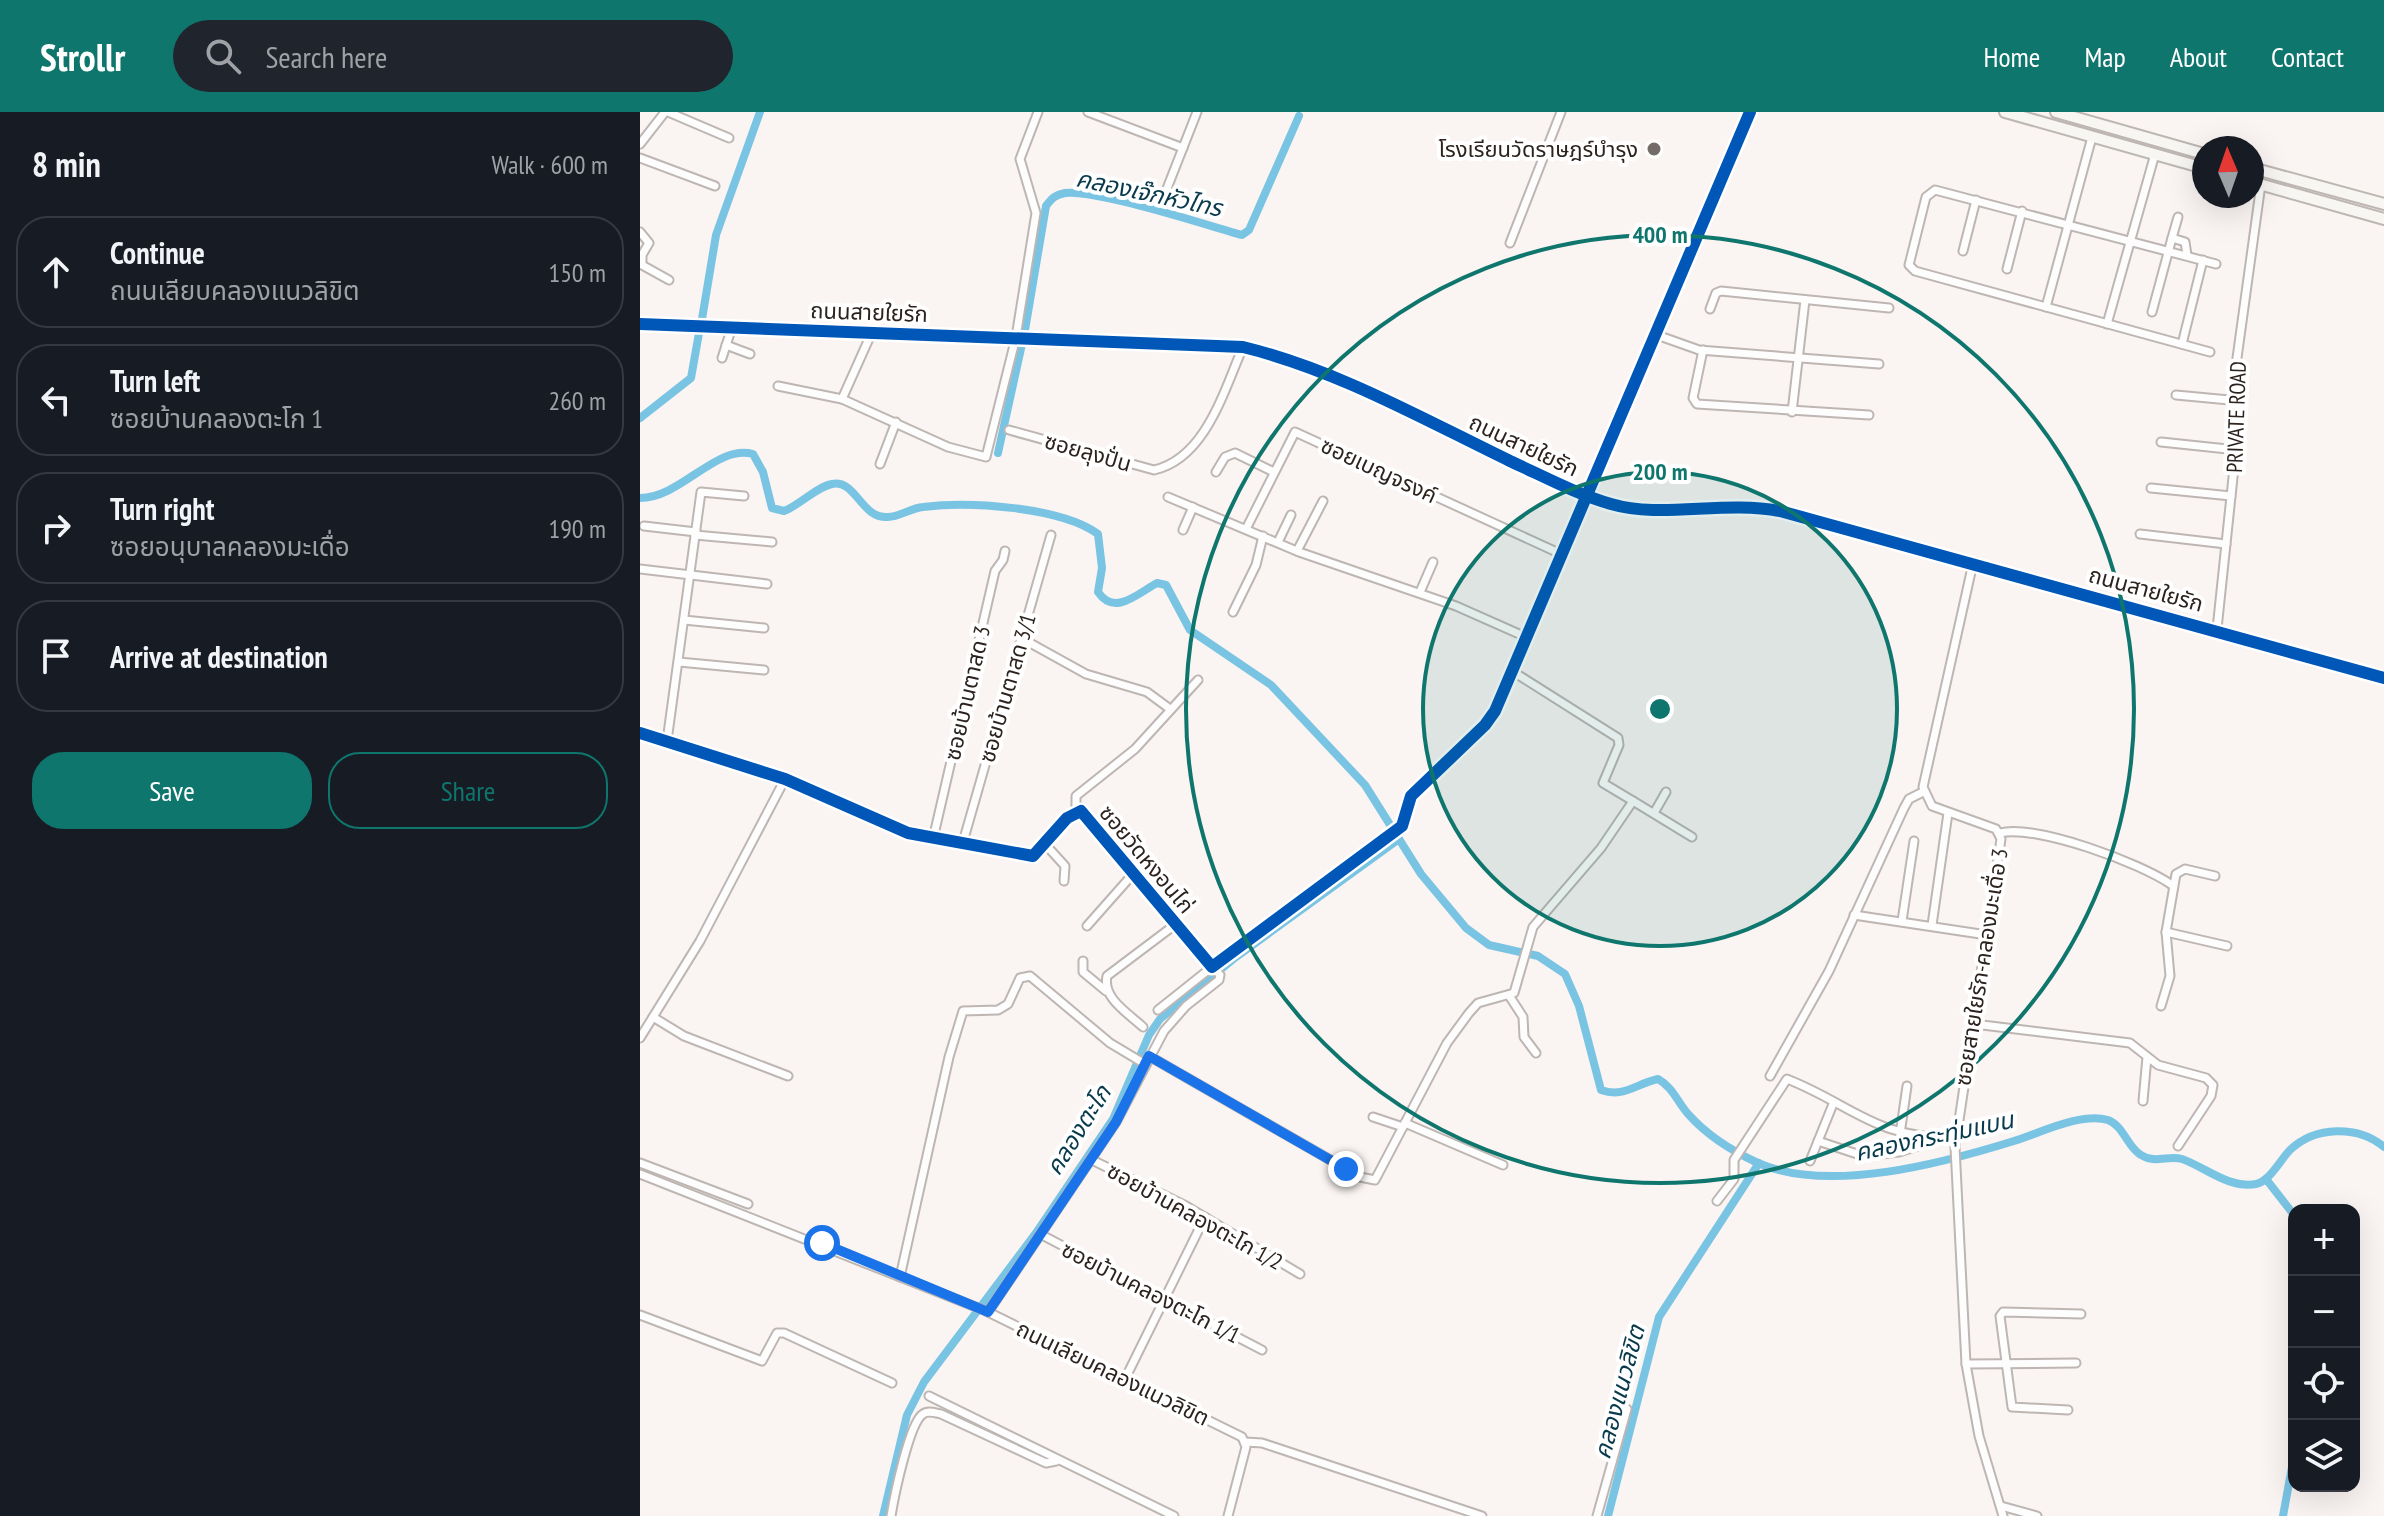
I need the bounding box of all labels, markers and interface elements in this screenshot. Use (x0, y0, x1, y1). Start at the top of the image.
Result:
search box (173, 20, 733, 92)
text: Strollr (40, 32, 125, 81)
icon: search (201, 34, 245, 78)
text: Search here (265, 37, 387, 76)
text: Home (1984, 38, 2040, 75)
text: Map (2084, 38, 2126, 75)
text: About (2170, 38, 2227, 75)
text: Contact (2271, 38, 2344, 75)
place label: โรงเรียนวัดราษฎร์บํารุง (1438, 135, 1638, 163)
north arrow (2192, 136, 2264, 208)
marker: โรงเรียนวัดราษฎร์บํารุง (1645, 140, 1663, 158)
text: 8 min (32, 142, 101, 186)
text: Walk · 600 m (491, 148, 608, 181)
water label: คลองเจ๊กหัวไทร (1073, 162, 1227, 224)
text: 400 m (1632, 219, 1688, 250)
text: Continue (110, 233, 205, 272)
icon: ahead (34, 250, 78, 294)
text: 150 m (548, 256, 606, 289)
text: ถนนเลียบคลองแนวลิขิต (110, 274, 360, 307)
street label: ถนนสายใยรัก (810, 296, 928, 328)
text: Turn left (110, 361, 200, 400)
street label: PRIVATE ROAD (2220, 361, 2252, 473)
icon: left (34, 378, 78, 422)
text: 260 m (548, 384, 606, 417)
text: ซอยบ้านคลองตะโก 1 (110, 402, 323, 435)
street label: ถนนสายใยรัก (1465, 407, 1583, 483)
street label: ซอยลุงปั่น (1041, 426, 1135, 478)
street label: ซอยเบญจรงค์ (1316, 431, 1442, 509)
text: 200 m (1632, 456, 1688, 487)
text: Turn right (110, 489, 214, 528)
icon: right (34, 506, 78, 550)
text: 190 m (548, 512, 606, 545)
text: ซอยอนุบาลคลองมะเดื่อ (110, 530, 350, 563)
street label: ถนนสายใยรัก (2086, 560, 2206, 618)
street label: ซอยบ้านตาสด 3/1 (972, 610, 1042, 766)
street label: ซอยบ้านตาสด 3 (938, 623, 996, 763)
icon: arrive (34, 634, 78, 678)
text: Arrive at destination (110, 637, 328, 676)
centre of rings (1646, 695, 1674, 723)
button: Save (32, 752, 312, 829)
button: Share (328, 752, 608, 829)
street label: ซอยวัดหงอนไก่ (1094, 799, 1200, 919)
street label: ซอยสายใยรัก-คลองมะเดื่อ 3 (1947, 846, 2014, 1088)
water label: คลองตะโก (1038, 1078, 1119, 1181)
water label: คลองกระทุ่มแบน (1852, 1104, 2017, 1168)
route end (1328, 1151, 1364, 1187)
street label: ซอยบ้านคลองตะโก 1/2 (1102, 1156, 1288, 1276)
map controls (2288, 1204, 2360, 1492)
button: + (2288, 1204, 2360, 1276)
route start (804, 1225, 840, 1261)
street label: ซอยบ้านคลองตะโก 1/1 (1057, 1235, 1245, 1349)
button: − (2288, 1276, 2360, 1348)
street label: ถนนเลียบคลองแนวลิขิต (1012, 1314, 1214, 1432)
water label: คลองแนวลิขิต (1586, 1320, 1652, 1462)
button: locate (2288, 1348, 2360, 1420)
button: layers (2288, 1420, 2360, 1492)

